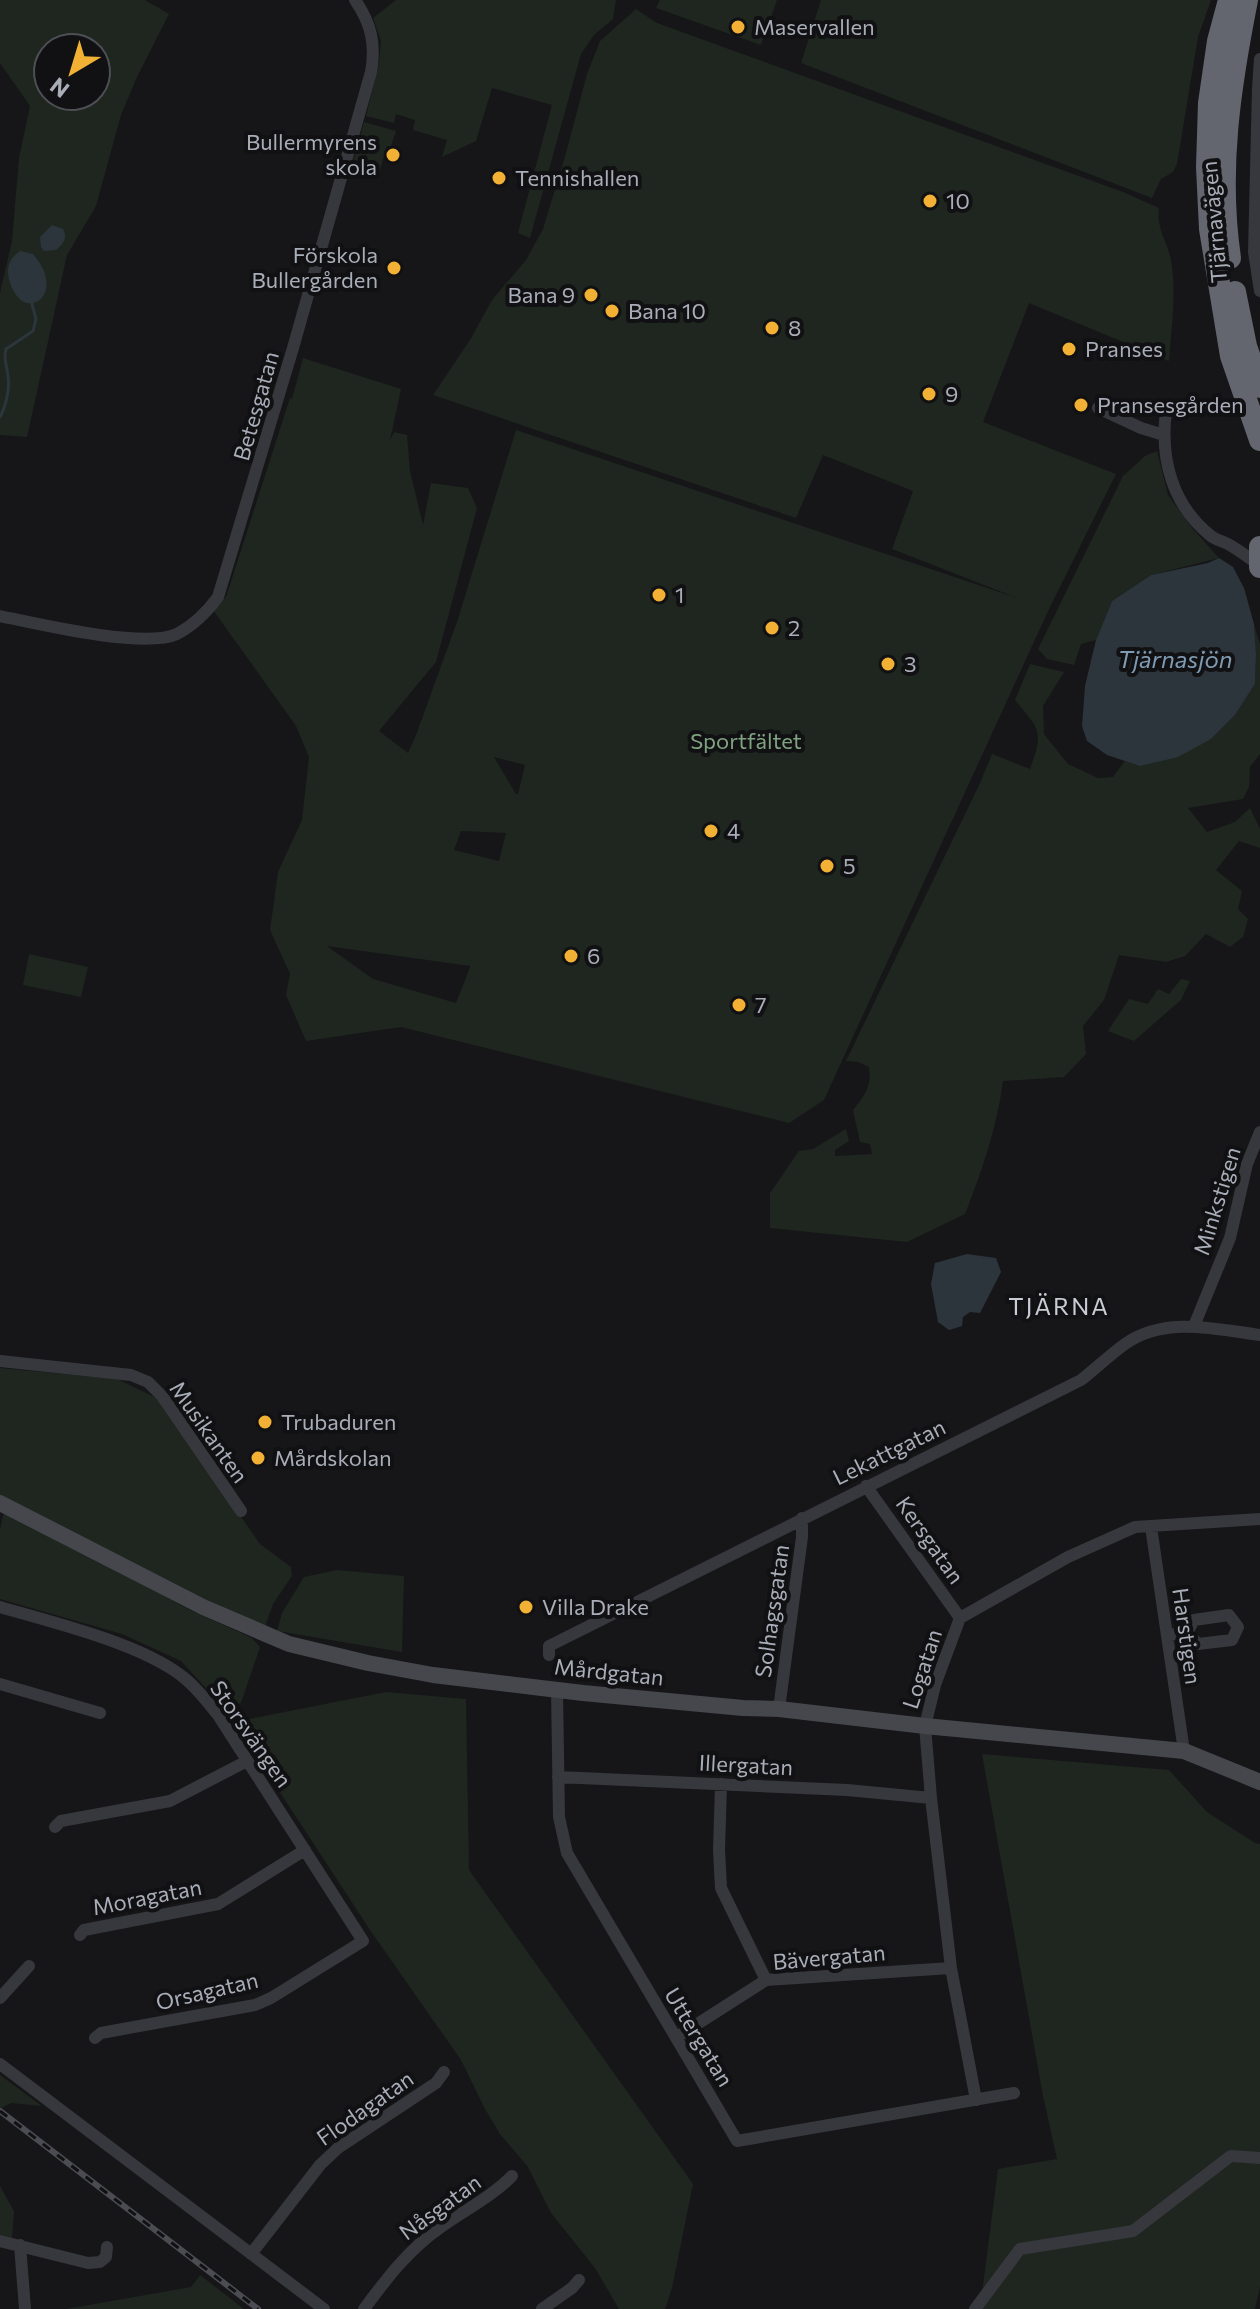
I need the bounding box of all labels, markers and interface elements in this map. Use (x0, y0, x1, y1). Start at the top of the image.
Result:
place label: Maservallen (754, 13, 875, 40)
marker: Maservallen (729, 18, 747, 36)
north arrow (32, 32, 112, 112)
text: N (45, 72, 74, 104)
place label: Bullermyrens skola (246, 128, 377, 180)
marker: Bullermyrens skola (384, 146, 402, 164)
street label: Tjärnavägen (1195, 160, 1232, 284)
place label: Tennishallen (515, 164, 639, 191)
marker: Tennishallen (490, 169, 508, 187)
place label: 10 (946, 187, 970, 214)
marker: 10 (921, 192, 939, 210)
place label: Förskola Bullergården (251, 241, 378, 293)
marker: Förskola Bullergården (385, 259, 403, 277)
place label: Bana 9 (508, 281, 575, 308)
marker: Bana 9 (582, 286, 600, 304)
place label: Bana 10 (628, 297, 706, 324)
marker: Bana 10 (603, 302, 621, 320)
place label: 8 (788, 314, 801, 341)
marker: 8 (763, 319, 781, 337)
place label: Pranses (1085, 335, 1163, 362)
marker: Pranses (1060, 340, 1078, 358)
street label: Betesgatan (227, 348, 284, 464)
place label: 9 (945, 380, 958, 407)
marker: 9 (920, 385, 938, 403)
place label: Pransesgården (1097, 391, 1244, 418)
marker: Pransesgården (1072, 396, 1090, 414)
place label: 1 (675, 581, 684, 608)
marker: 1 (650, 586, 668, 604)
place label: 2 (788, 614, 800, 641)
marker: 2 (763, 619, 781, 637)
water label: Tjärnasjön (1118, 644, 1232, 673)
place label: 3 (904, 650, 917, 677)
marker: 3 (879, 655, 897, 673)
park label: Sportfältet (690, 727, 802, 754)
place label: 4 (727, 817, 740, 844)
marker: 4 (702, 822, 720, 840)
place label: 5 (843, 852, 856, 879)
marker: 5 (818, 857, 836, 875)
place label: 6 (587, 942, 600, 969)
marker: 6 (562, 947, 580, 965)
place label: 7 (755, 991, 767, 1018)
marker: 7 (730, 996, 748, 1014)
street label: Minkstigen (1187, 1143, 1246, 1258)
district label: TJÄRNA (1008, 1291, 1110, 1320)
street label: Musikanten (164, 1376, 254, 1488)
place label: Trubaduren (281, 1408, 396, 1435)
marker: Trubaduren (256, 1413, 274, 1431)
street label: Lekattgatan (828, 1413, 950, 1490)
place label: Mårdskolan (274, 1444, 392, 1471)
marker: Mårdskolan (249, 1449, 267, 1467)
street label: Kersgatan (891, 1491, 970, 1589)
street label: Solhagsgatan (749, 1543, 794, 1679)
street label: Harstigen (1167, 1586, 1208, 1686)
place label: Villa Drake (542, 1593, 649, 1620)
marker: Villa Drake (517, 1598, 535, 1616)
street label: Logatan (896, 1626, 947, 1712)
street label: Mårdgatan (553, 1652, 665, 1691)
street label: Storsvängen (205, 1675, 298, 1792)
street label: Illergatan (698, 1749, 794, 1780)
street label: Moragatan (90, 1873, 204, 1920)
street label: Bävergatan (771, 1938, 886, 1975)
street label: Orsagatan (153, 1966, 261, 2015)
street label: Uttergatan (659, 1982, 740, 2091)
street label: Flodagatan (311, 2064, 418, 2151)
street label: Nåsgatan (394, 2168, 486, 2245)

